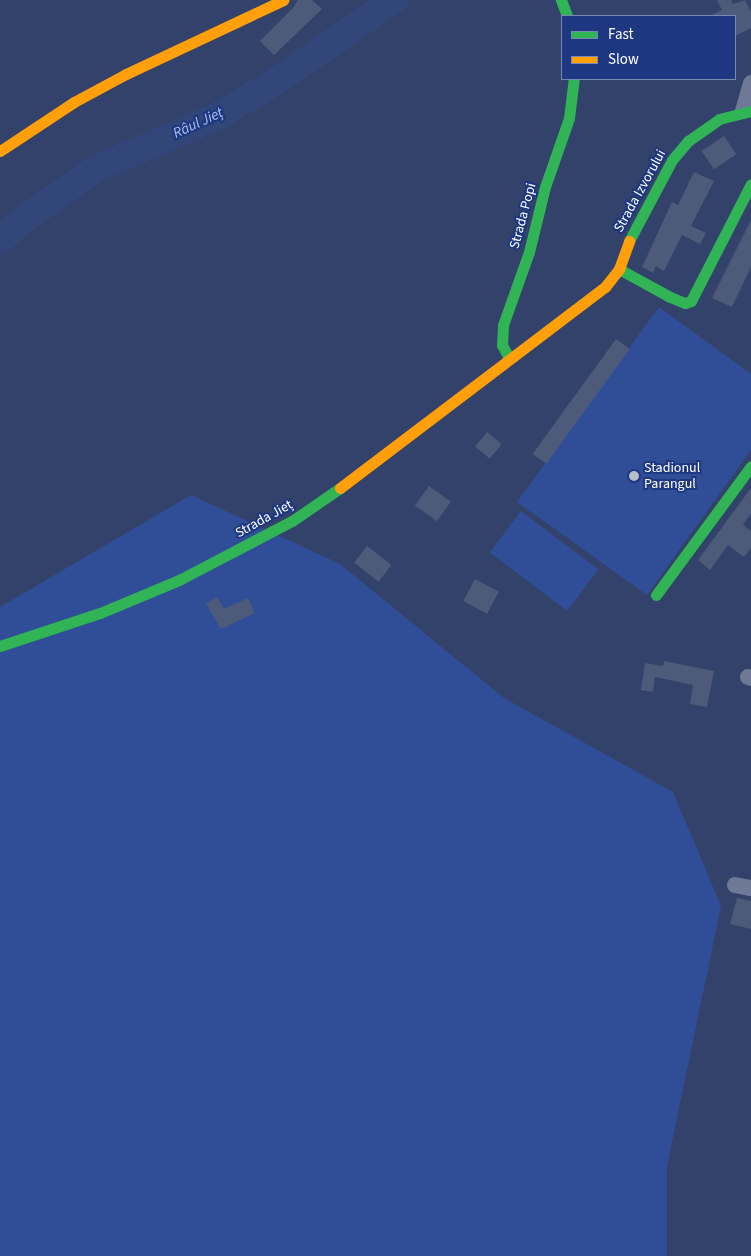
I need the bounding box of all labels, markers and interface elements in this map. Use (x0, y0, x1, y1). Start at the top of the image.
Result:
legend (561, 15, 736, 80)
text: Fast (608, 24, 634, 45)
text: Slow (608, 49, 639, 70)
water label: Râul Jieț (170, 104, 226, 142)
street label: Strada Izvorului (610, 147, 670, 235)
street label: Strada Popi (506, 181, 540, 251)
place label: Stadionul Parangul (644, 460, 700, 492)
marker: Stadionul Parangul (628, 470, 640, 482)
street label: Strada Jieț (232, 496, 296, 542)

